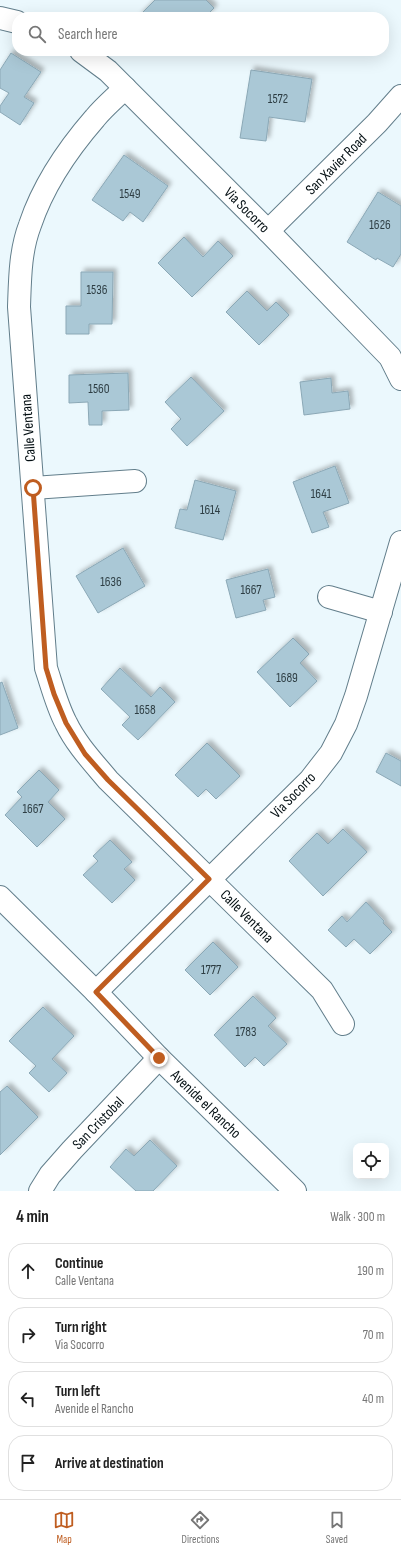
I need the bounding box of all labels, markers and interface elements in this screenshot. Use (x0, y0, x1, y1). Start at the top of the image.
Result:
search box (12, 12, 389, 56)
icon: search (26, 23, 48, 45)
text: Search here (58, 25, 118, 44)
house number: 1572 (268, 91, 288, 107)
street label: San Xavier Road (302, 130, 371, 199)
street label: Via Socorro (220, 183, 274, 237)
house number: 1549 (119, 186, 141, 202)
house number: 1626 (369, 217, 391, 233)
house number: 1536 (87, 282, 108, 298)
house number: 1560 (88, 381, 110, 397)
street label: Calle Ventana (17, 393, 40, 463)
route start (24, 479, 42, 497)
house number: 1641 (311, 486, 332, 502)
house number: 1614 (200, 502, 221, 518)
house number: 1636 (100, 574, 122, 590)
house number: 1667 (240, 582, 262, 598)
house number: 1689 (276, 670, 298, 686)
house number: 1658 (134, 702, 156, 718)
street label: Via Socorro (267, 768, 320, 822)
house number: 1667 (22, 801, 44, 817)
street label: Calle Ventana (216, 886, 278, 947)
house number: 1777 (201, 962, 222, 978)
house number: 1783 (236, 1024, 256, 1040)
route end (150, 1049, 168, 1067)
street label: Avenide el Rancho (166, 1065, 245, 1143)
street label: San Cristobal (69, 1093, 128, 1154)
map controls (353, 1143, 389, 1179)
button: locate (353, 1143, 389, 1179)
text: 4 min (16, 1207, 49, 1227)
text: Walk · 300 m (330, 1209, 385, 1225)
text: Continue (55, 1254, 104, 1273)
icon: ahead (17, 1260, 39, 1282)
text: 190 m (357, 1263, 384, 1279)
text: Calle Ventana (55, 1273, 114, 1289)
text: Turn right (55, 1318, 107, 1337)
icon: right (17, 1324, 39, 1346)
text: 70 m (363, 1327, 384, 1343)
text: Via Socorro (55, 1337, 105, 1353)
text: Turn left (55, 1382, 100, 1401)
icon: left (17, 1388, 39, 1410)
text: 40 m (362, 1391, 384, 1407)
text: Avenide el Rancho (55, 1401, 134, 1417)
icon: arrive (17, 1452, 39, 1474)
text: Arrive at destination (55, 1454, 164, 1473)
tab: Map (53, 1509, 75, 1546)
tab: Directions (182, 1509, 219, 1546)
tab: Saved (326, 1509, 348, 1546)

